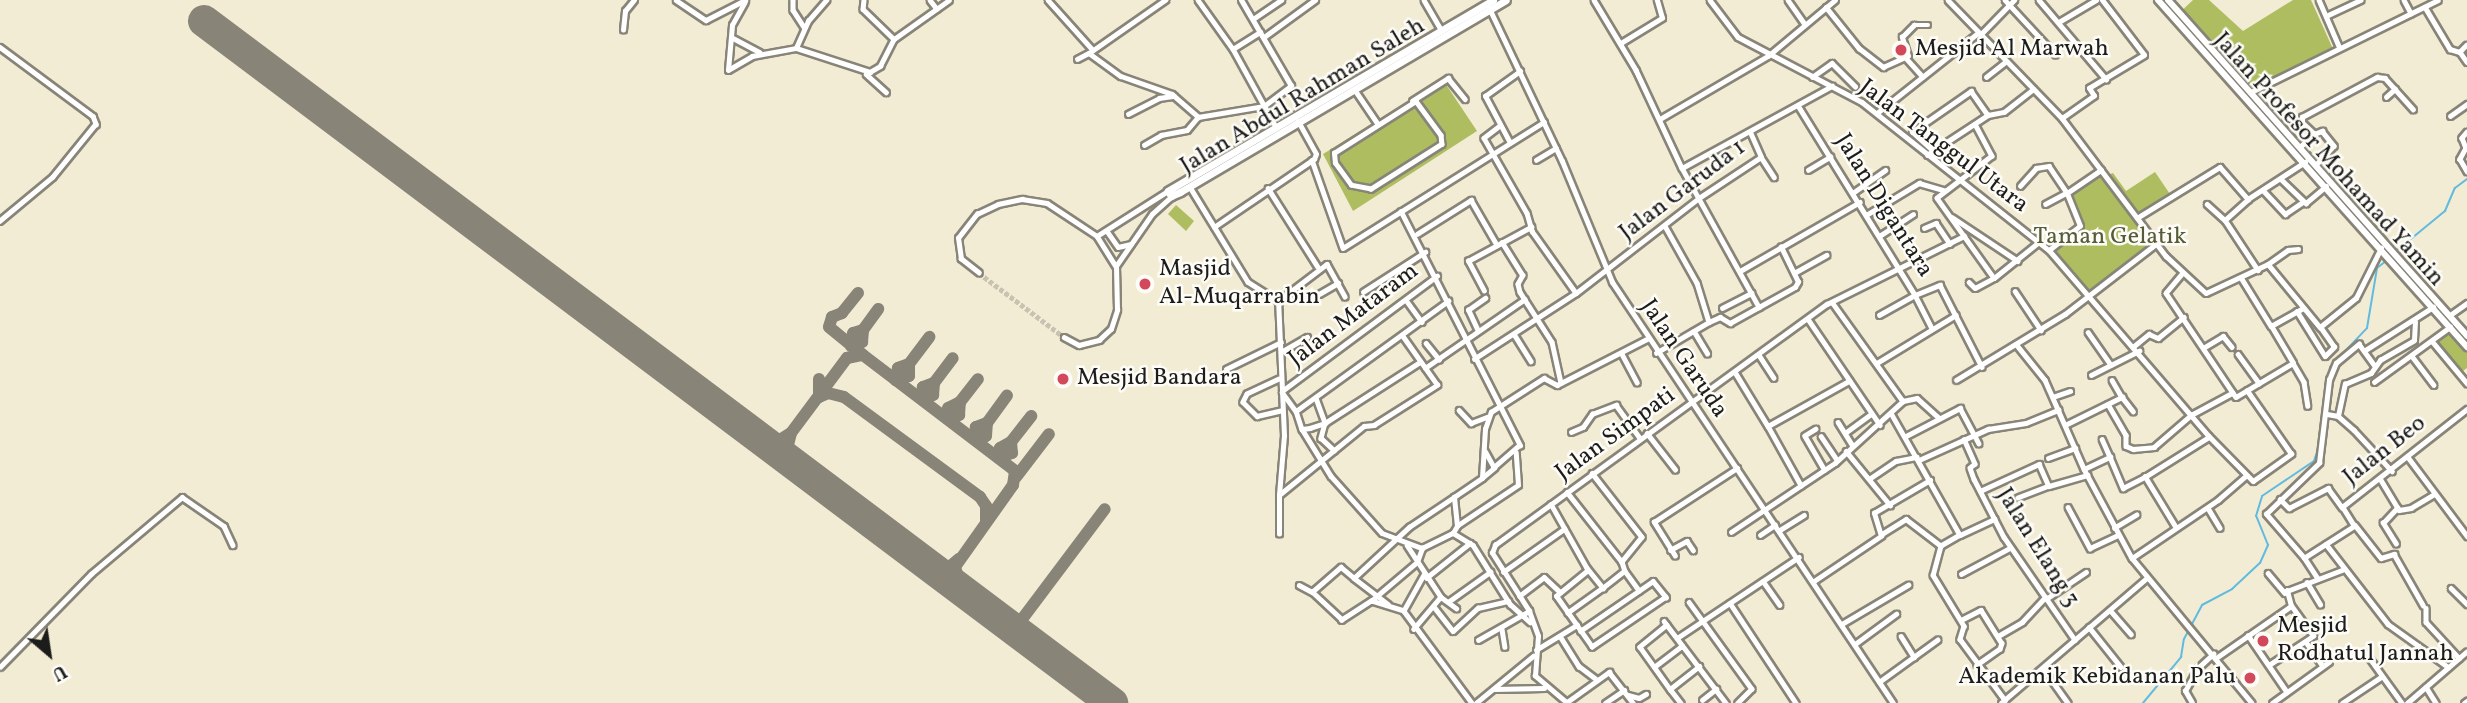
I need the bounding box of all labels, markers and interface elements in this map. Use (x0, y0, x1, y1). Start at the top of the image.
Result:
street label: Jalan Abdul Rahman Saleh (1175, 12, 1431, 182)
street label: Jalan Profesor Mohamad Yamin (2206, 27, 2450, 293)
place label: Mesjid Al Marwah (1915, 36, 2109, 64)
marker: Mesjid Al Marwah (1893, 42, 1909, 58)
street label: Jalan Tanggul Utara (1852, 74, 2034, 220)
street label: Jalan Digantara (1827, 129, 1939, 283)
street label: Jalan Garuda 1 (1614, 134, 1752, 248)
park label: Taman Gelatik (2033, 224, 2187, 252)
place label: Masjid Al-Muqarrabin (1159, 256, 1320, 312)
street label: Jalan Mataram (1283, 258, 1425, 374)
marker: Masjid Al-Muqarrabin (1137, 276, 1153, 292)
street label: Jalan Garuda (1633, 294, 1733, 424)
place label: Mesjid Bandara (1077, 365, 1242, 393)
marker: Mesjid Bandara (1055, 371, 1071, 387)
street label: Jalan Simpati (1551, 382, 1681, 488)
street label: Jalan Beo (2338, 410, 2432, 492)
street label: Jalan Elang 3 (1989, 483, 2085, 613)
place label: Mesjid Rodhatul Jannah (2277, 613, 2454, 669)
north arrow (14, 619, 84, 689)
marker: Mesjid Rodhatul Jannah (2255, 633, 2271, 649)
text: U (47, 658, 71, 687)
place label: Akademik Kebidanan Palu (1958, 664, 2236, 692)
marker: Akademik Kebidanan Palu (2242, 670, 2258, 686)

